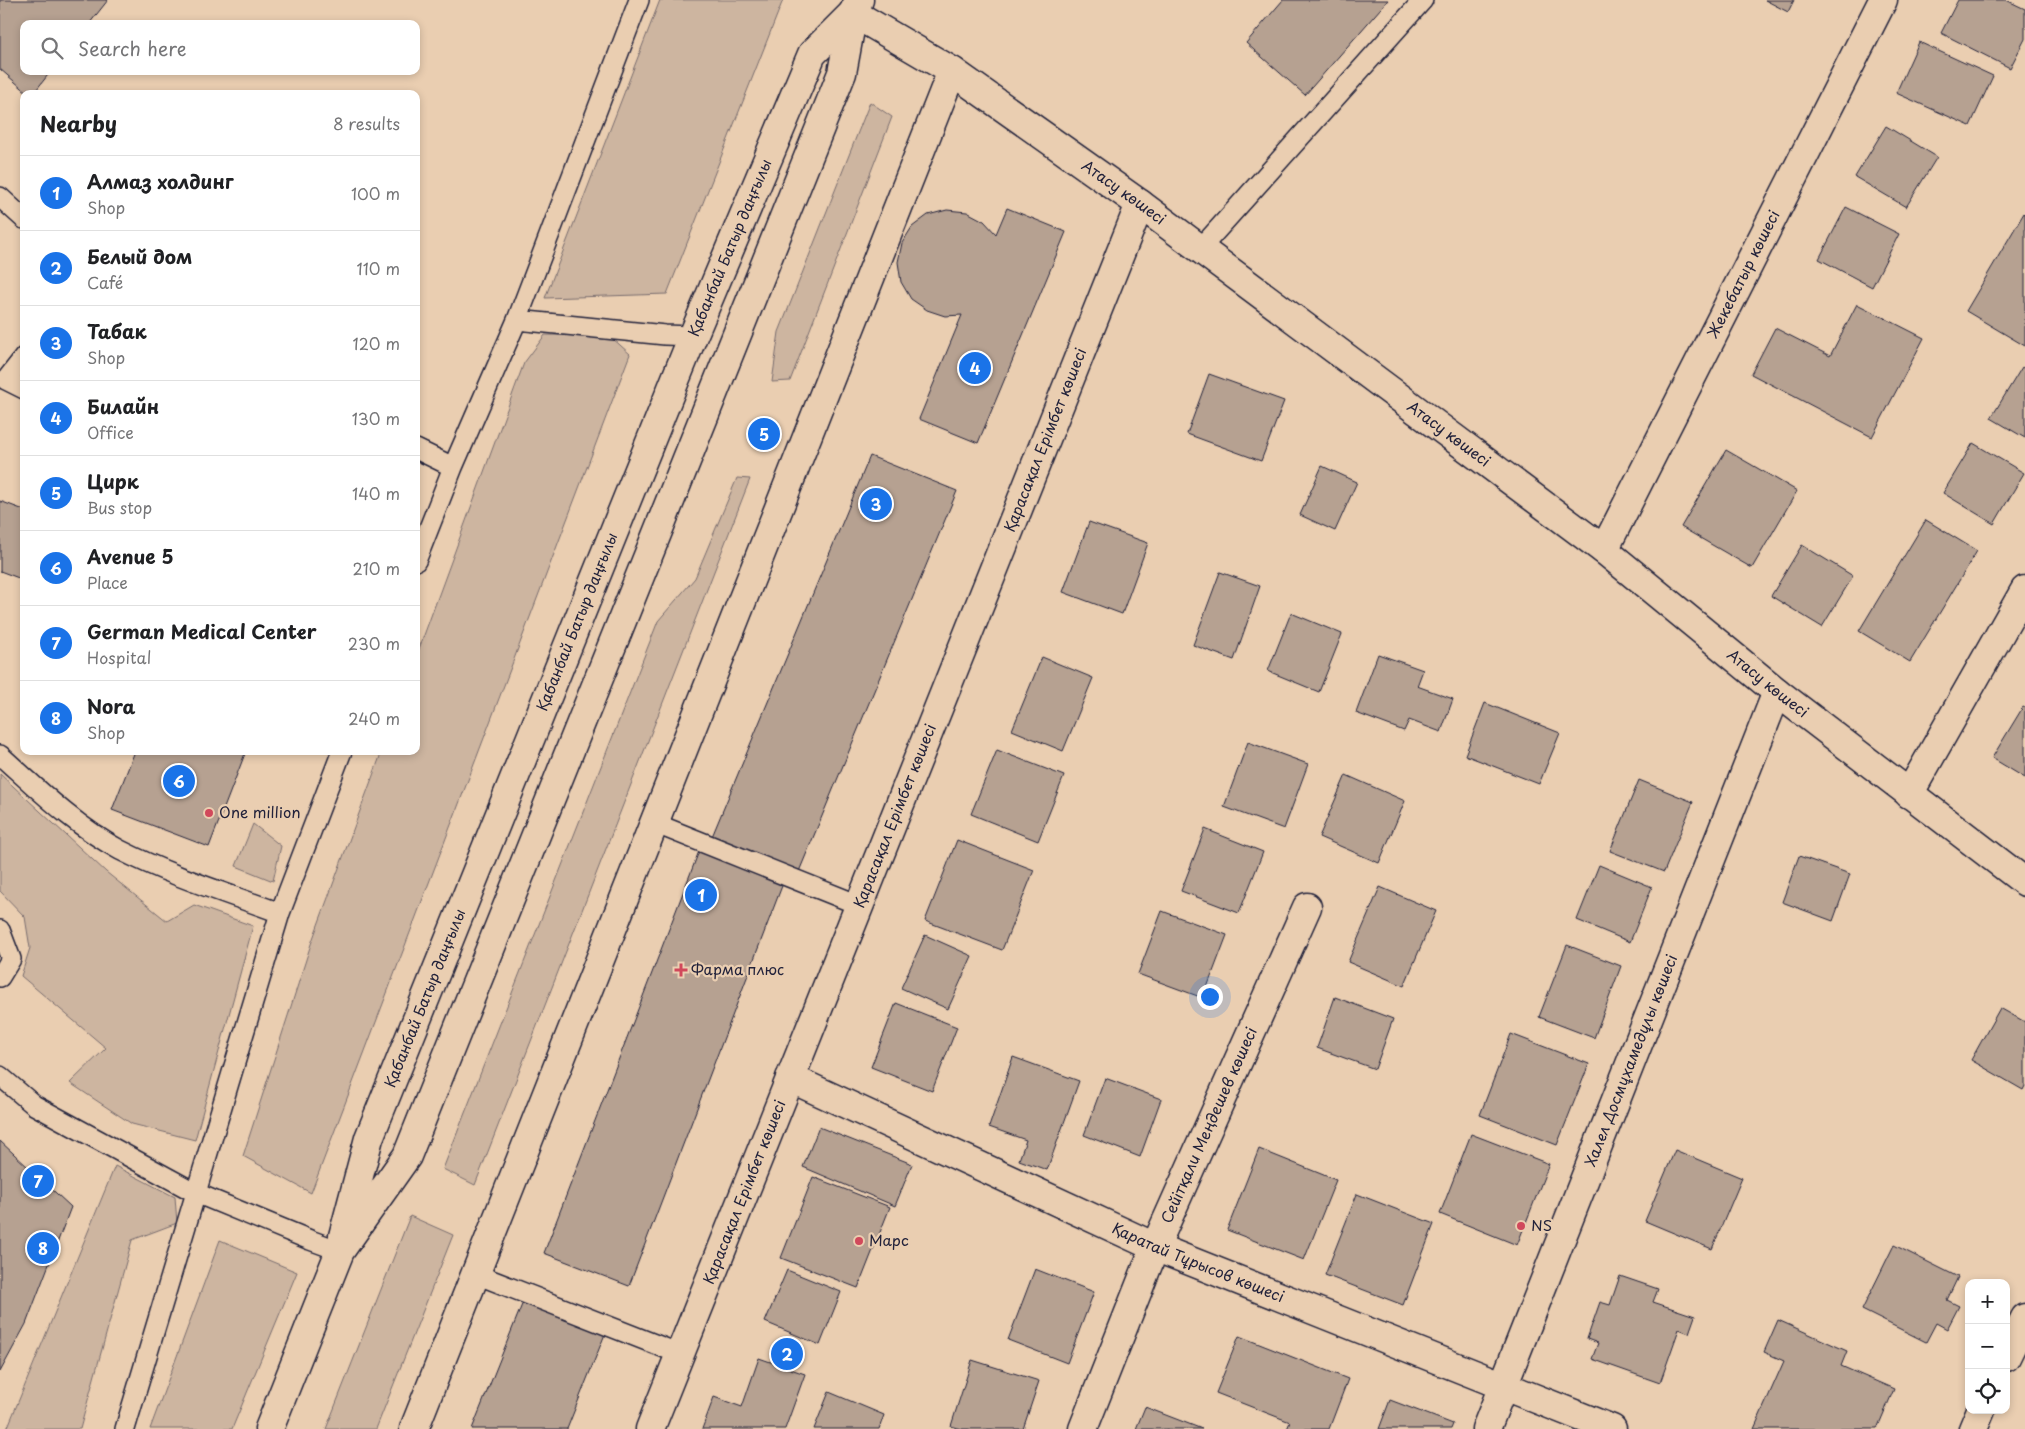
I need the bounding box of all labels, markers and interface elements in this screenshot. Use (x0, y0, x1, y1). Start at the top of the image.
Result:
search box (20, 20, 420, 75)
icon: search (38, 34, 66, 62)
text: Search here (78, 34, 187, 62)
text: Nearby (40, 107, 117, 139)
text: 8 results (333, 111, 400, 135)
street label: Атасу көшесі (1078, 153, 1171, 230)
street label: Қабанбай Батыр даңғылы (681, 155, 777, 340)
text: Алмаз холдинг (87, 167, 234, 195)
text: 1 (52, 181, 60, 205)
text: 100 m (351, 181, 400, 205)
text: Shop (87, 195, 125, 219)
street label: Жекебатыр көшесі (1700, 206, 1785, 342)
text: Белый дом (87, 242, 192, 270)
text: 2 (50, 256, 62, 280)
text: 110 m (357, 256, 400, 280)
text: Café (87, 270, 123, 294)
text: Табак (87, 317, 147, 345)
text: 3 (51, 331, 61, 355)
text: 120 m (353, 331, 400, 355)
street label: Қарасақал Ерімбет көшесі (997, 344, 1091, 535)
text: Shop (87, 345, 125, 369)
pin: 4 (959, 349, 991, 387)
text: Билайн (87, 392, 159, 420)
street label: Атасу көшесі (1403, 394, 1496, 472)
text: 4 (51, 406, 61, 430)
text: 130 m (352, 406, 400, 430)
pin: 5 (748, 415, 780, 453)
text: Office (87, 420, 134, 444)
text: Цирк (87, 467, 139, 495)
text: 5 (51, 481, 61, 505)
text: 140 m (352, 481, 400, 505)
pin: 3 (860, 485, 892, 523)
text: Bus stop (87, 495, 152, 519)
street label: Қабанбай Батыр даңғылы (530, 529, 623, 714)
text: Avenue 5 (87, 542, 174, 570)
text: 6 (50, 556, 62, 580)
text: 210 m (352, 556, 400, 580)
text: Place (87, 570, 128, 594)
text: German Medical Center (87, 617, 316, 645)
text: 7 (51, 631, 61, 655)
text: 230 m (348, 631, 400, 655)
street label: Атасу көшесі (1723, 643, 1814, 722)
text: Hospital (87, 645, 151, 669)
text: Nora (87, 692, 135, 720)
text: 8 (51, 706, 61, 730)
text: 240 m (348, 706, 400, 730)
text: Shop (87, 720, 125, 744)
street label: Қарасақал Ерімбет көшесі (847, 720, 941, 911)
pin: 6 (163, 762, 195, 800)
place label: One million (219, 800, 301, 823)
marker: One million (203, 807, 215, 819)
pin: 1 (685, 876, 717, 914)
street label: Қабанбай Батыр даңғылы (378, 905, 470, 1091)
street label: Халел Досмұхамедұлы көшесі (1578, 951, 1682, 1170)
place label: Фарма плюс (691, 957, 784, 980)
marker: Фарма плюс (675, 964, 687, 976)
your location (1197, 984, 1223, 1010)
street label: Сейітқали Меңдешев көшесі (1154, 1023, 1262, 1226)
street label: Қарасақал Ерімбет көшесі (696, 1096, 790, 1287)
pin: 7 (22, 1162, 54, 1200)
place label: NS (1531, 1213, 1552, 1236)
street label: Қаратай Тұрысов көшесі (1109, 1216, 1288, 1307)
marker: NS (1515, 1220, 1527, 1232)
place label: Марс (869, 1228, 909, 1251)
pin: 8 (27, 1229, 59, 1267)
marker: Марс (853, 1235, 865, 1247)
map controls (1965, 1279, 2010, 1414)
button: + (1965, 1279, 2010, 1324)
button: − (1965, 1324, 2010, 1369)
pin: 2 (771, 1335, 803, 1373)
button: locate (1965, 1369, 2010, 1414)

